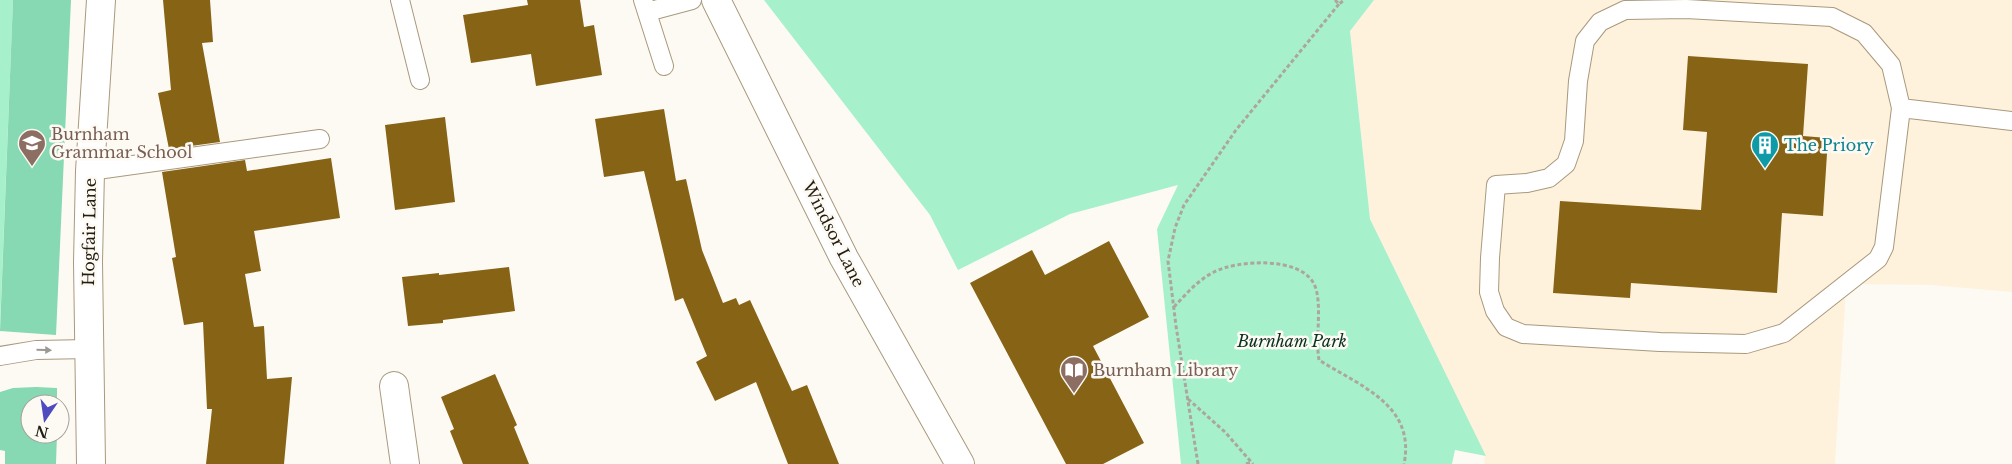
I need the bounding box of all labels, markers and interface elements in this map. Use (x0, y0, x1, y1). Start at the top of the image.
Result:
place label: Burnham Grammar School (51, 124, 192, 162)
school or university icon: Burnham Grammar School (17, 128, 47, 167)
building icon: The Priory (1750, 130, 1780, 169)
place label: The Priory (1784, 135, 1875, 155)
street label: Windsor Lane (798, 177, 869, 290)
street label: Hogfair Lane (78, 178, 100, 286)
park label: Burnham Park (1236, 331, 1347, 351)
one-way arrow (37, 347, 53, 355)
library icon: Burnham Library (1059, 355, 1089, 394)
place label: Burnham Library (1093, 360, 1239, 380)
north arrow (20, 394, 70, 444)
text: N (34, 421, 51, 442)

